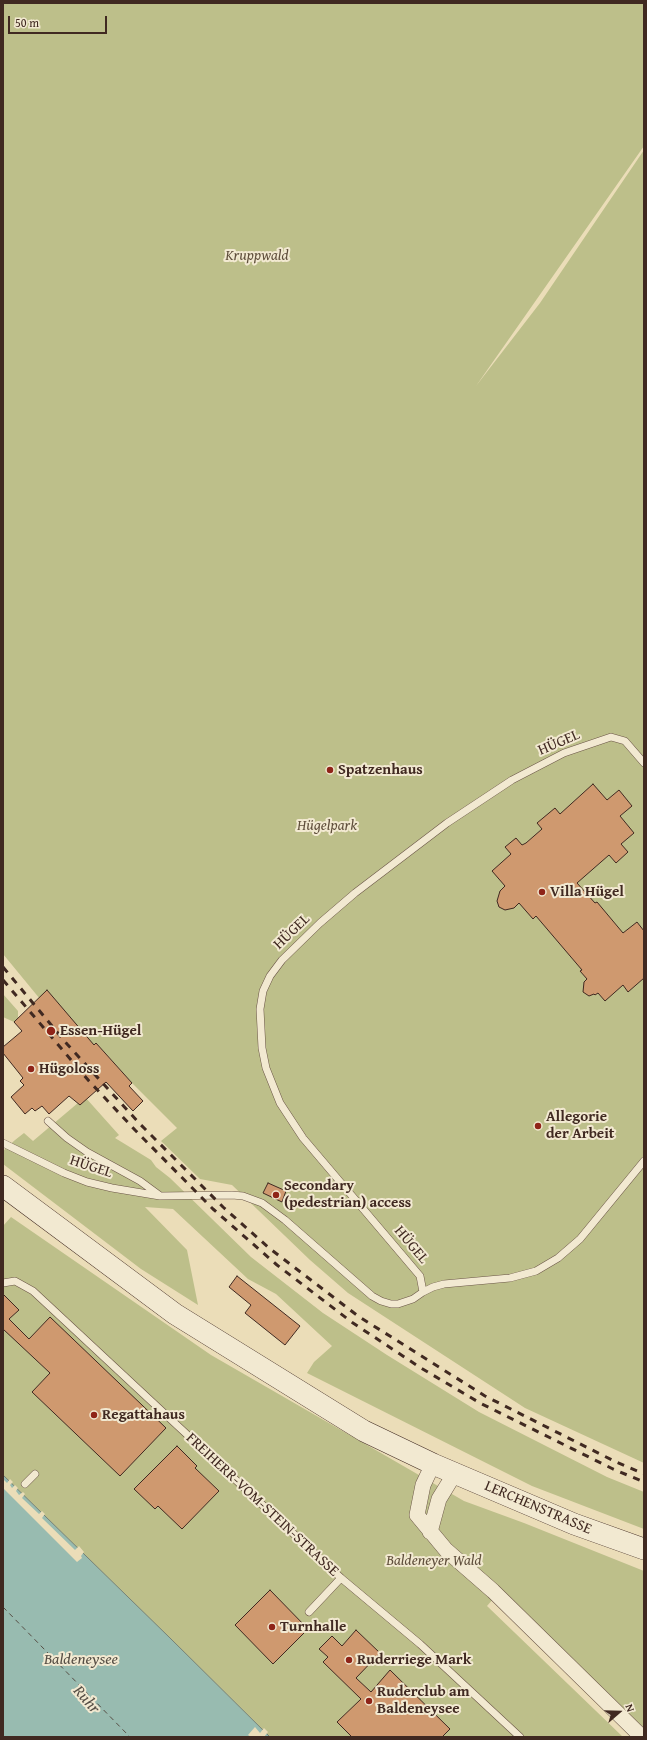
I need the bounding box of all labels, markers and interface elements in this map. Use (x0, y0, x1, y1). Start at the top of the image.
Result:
scale bar (10, 8, 109, 34)
text: 50 m (15, 14, 39, 31)
park label: Kruppwald (225, 247, 289, 265)
street label: HÜGEL (535, 726, 583, 760)
place label: Spatzenhaus (338, 761, 423, 779)
marker: Spatzenhaus (325, 765, 335, 775)
park label: Hügelpark (297, 817, 357, 835)
place label: Villa Hügel (550, 883, 624, 901)
marker: Villa Hügel (537, 887, 547, 897)
street label: HÜGEL (270, 910, 314, 954)
place label: Essen-Hügel (60, 1022, 141, 1040)
marker: Essen-Hügel (45, 1025, 57, 1037)
place label: Hügoloss (39, 1060, 99, 1078)
marker: Hügoloss (26, 1064, 36, 1074)
place label: Allegorie der Arbeit (546, 1108, 615, 1143)
marker: Allegorie der Arbeit (533, 1121, 543, 1131)
street label: HÜGEL (67, 1152, 115, 1182)
place label: Secondary (pedestrian) access (284, 1177, 411, 1212)
marker: Secondary (pedestrian) access (271, 1190, 281, 1200)
street label: HÜGEL (390, 1223, 432, 1267)
place label: Regattahaus (102, 1406, 185, 1424)
marker: Regattahaus (89, 1410, 99, 1420)
street label: FREIHERR-VOM-STEIN-STRASSE (182, 1429, 342, 1581)
street label: LERCHENSTRASSE (482, 1477, 594, 1539)
park label: Baldeneyer Wald (386, 1552, 482, 1570)
place label: Turnhalle (280, 1618, 346, 1636)
marker: Turnhalle (267, 1622, 277, 1632)
water label: Baldeneysee (44, 1650, 118, 1670)
place label: Ruderriege Mark (357, 1651, 471, 1669)
marker: Ruderriege Mark (344, 1655, 354, 1665)
water label: Ruhr (69, 1682, 103, 1718)
place label: Ruderclub am Baldeneysee (377, 1683, 470, 1718)
north arrow (599, 1692, 639, 1732)
marker: Ruderclub am Baldeneysee (364, 1696, 374, 1706)
text: N (621, 1702, 639, 1714)

